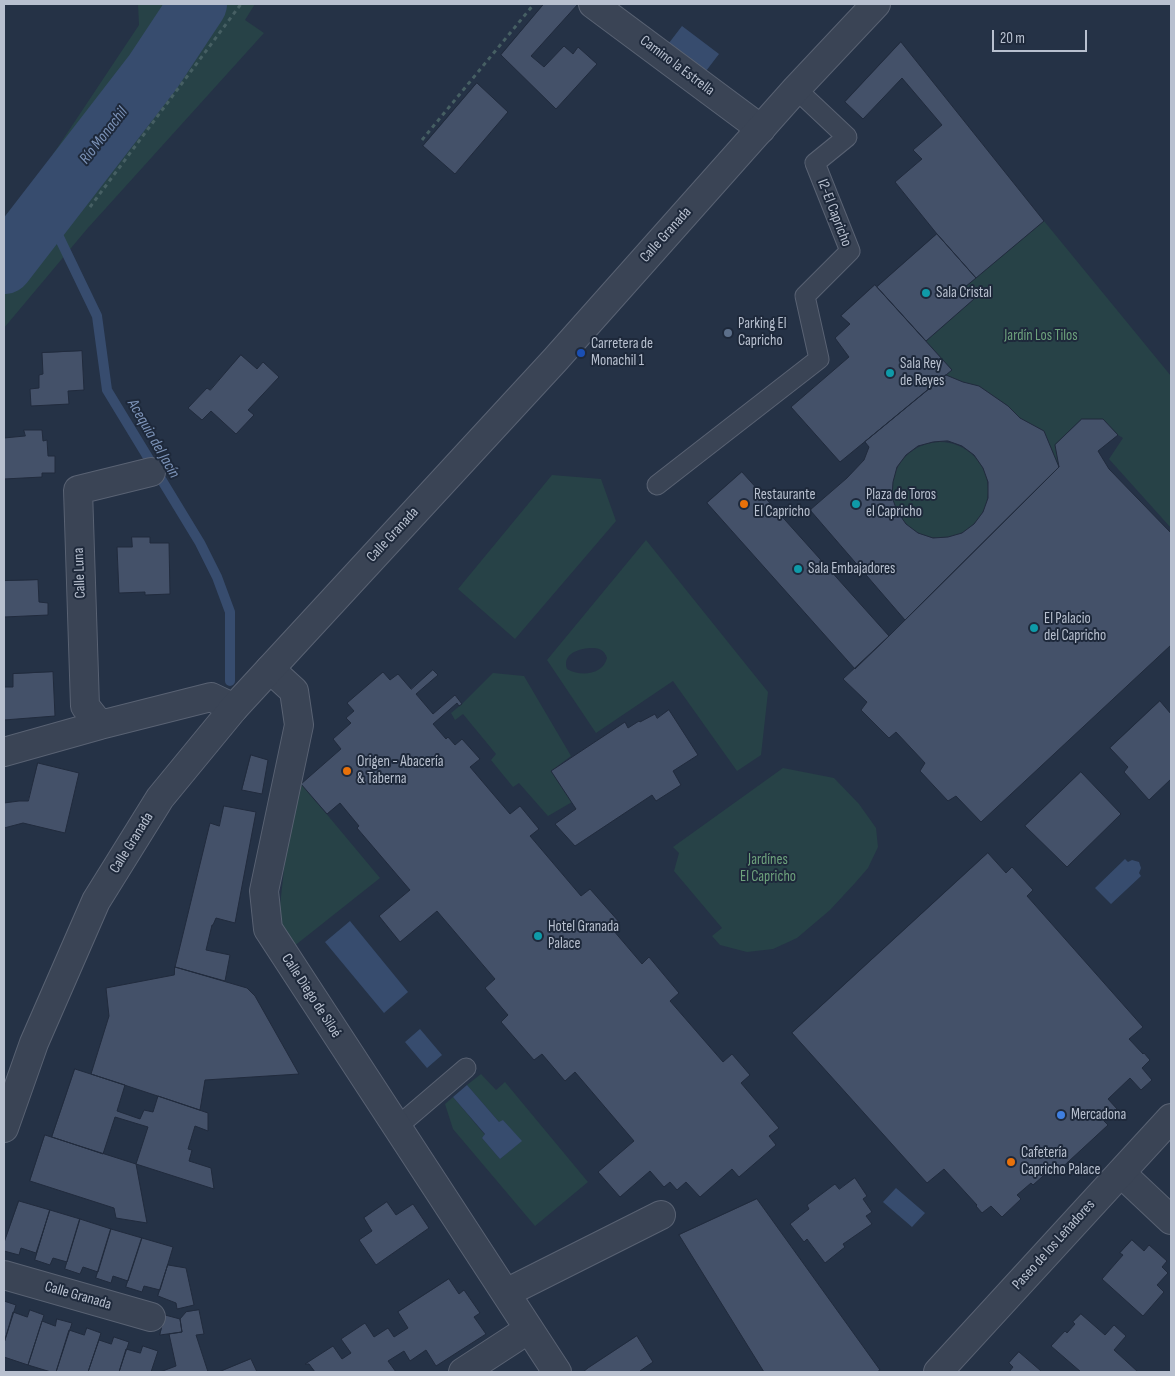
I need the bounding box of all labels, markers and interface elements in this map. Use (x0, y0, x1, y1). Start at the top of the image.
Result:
scale bar (995, 20, 1090, 52)
text: 20 m (1000, 29, 1025, 48)
street label: Camino la Estrella (636, 32, 718, 100)
water label: Río Monachil (76, 104, 132, 168)
street label: I2-El Capricho (813, 177, 855, 249)
street label: Calle Granada (636, 204, 696, 266)
place label: Sala Cristal (936, 284, 992, 302)
marker: Sala Cristal (920, 287, 932, 299)
place label: Parking El Capricho (738, 315, 786, 350)
marker: Parking El Capricho (722, 327, 734, 339)
park label: Jardín Los Tilos (1004, 327, 1078, 345)
place label: Carretera de Monachil 1 (591, 335, 653, 370)
marker: Carretera de Monachil 1 (575, 347, 587, 359)
place label: Sala Rey de Reyes (900, 355, 944, 390)
marker: Sala Rey de Reyes (884, 367, 896, 379)
water label: Acequia del Jacín (123, 396, 183, 482)
place label: Restaurante El Capricho (754, 486, 816, 521)
place label: Plaza de Toros el Capricho (866, 486, 936, 521)
marker: Restaurante El Capricho (738, 498, 750, 510)
marker: Plaza de Toros el Capricho (850, 498, 862, 510)
street label: Calle Granada (363, 504, 423, 566)
street label: Calle Luna (70, 547, 90, 599)
place label: Sala Embajadores (808, 560, 895, 578)
marker: Sala Embajadores (792, 563, 804, 575)
place label: El Palacio del Capricho (1044, 610, 1106, 645)
marker: El Palacio del Capricho (1028, 622, 1040, 634)
place label: Origen - Abacería & Taberna (357, 753, 444, 788)
marker: Origen - Abacería & Taberna (341, 765, 353, 777)
street label: Calle Granada (106, 809, 158, 877)
park label: Jardínes El Capricho (740, 851, 796, 886)
place label: Hotel Granada Palace (548, 918, 619, 953)
marker: Hotel Granada Palace (532, 930, 544, 942)
street label: Calle Diego de Siloé (277, 951, 345, 1041)
place label: Mercadona (1071, 1106, 1126, 1124)
marker: Mercadona (1055, 1109, 1067, 1121)
place label: Cafetería Capricho Palace (1021, 1144, 1101, 1179)
marker: Cafetería Capricho Palace (1005, 1156, 1017, 1168)
street label: Paseo de los Leñadores (1009, 1196, 1099, 1294)
street label: Calle Granada (43, 1278, 113, 1314)

